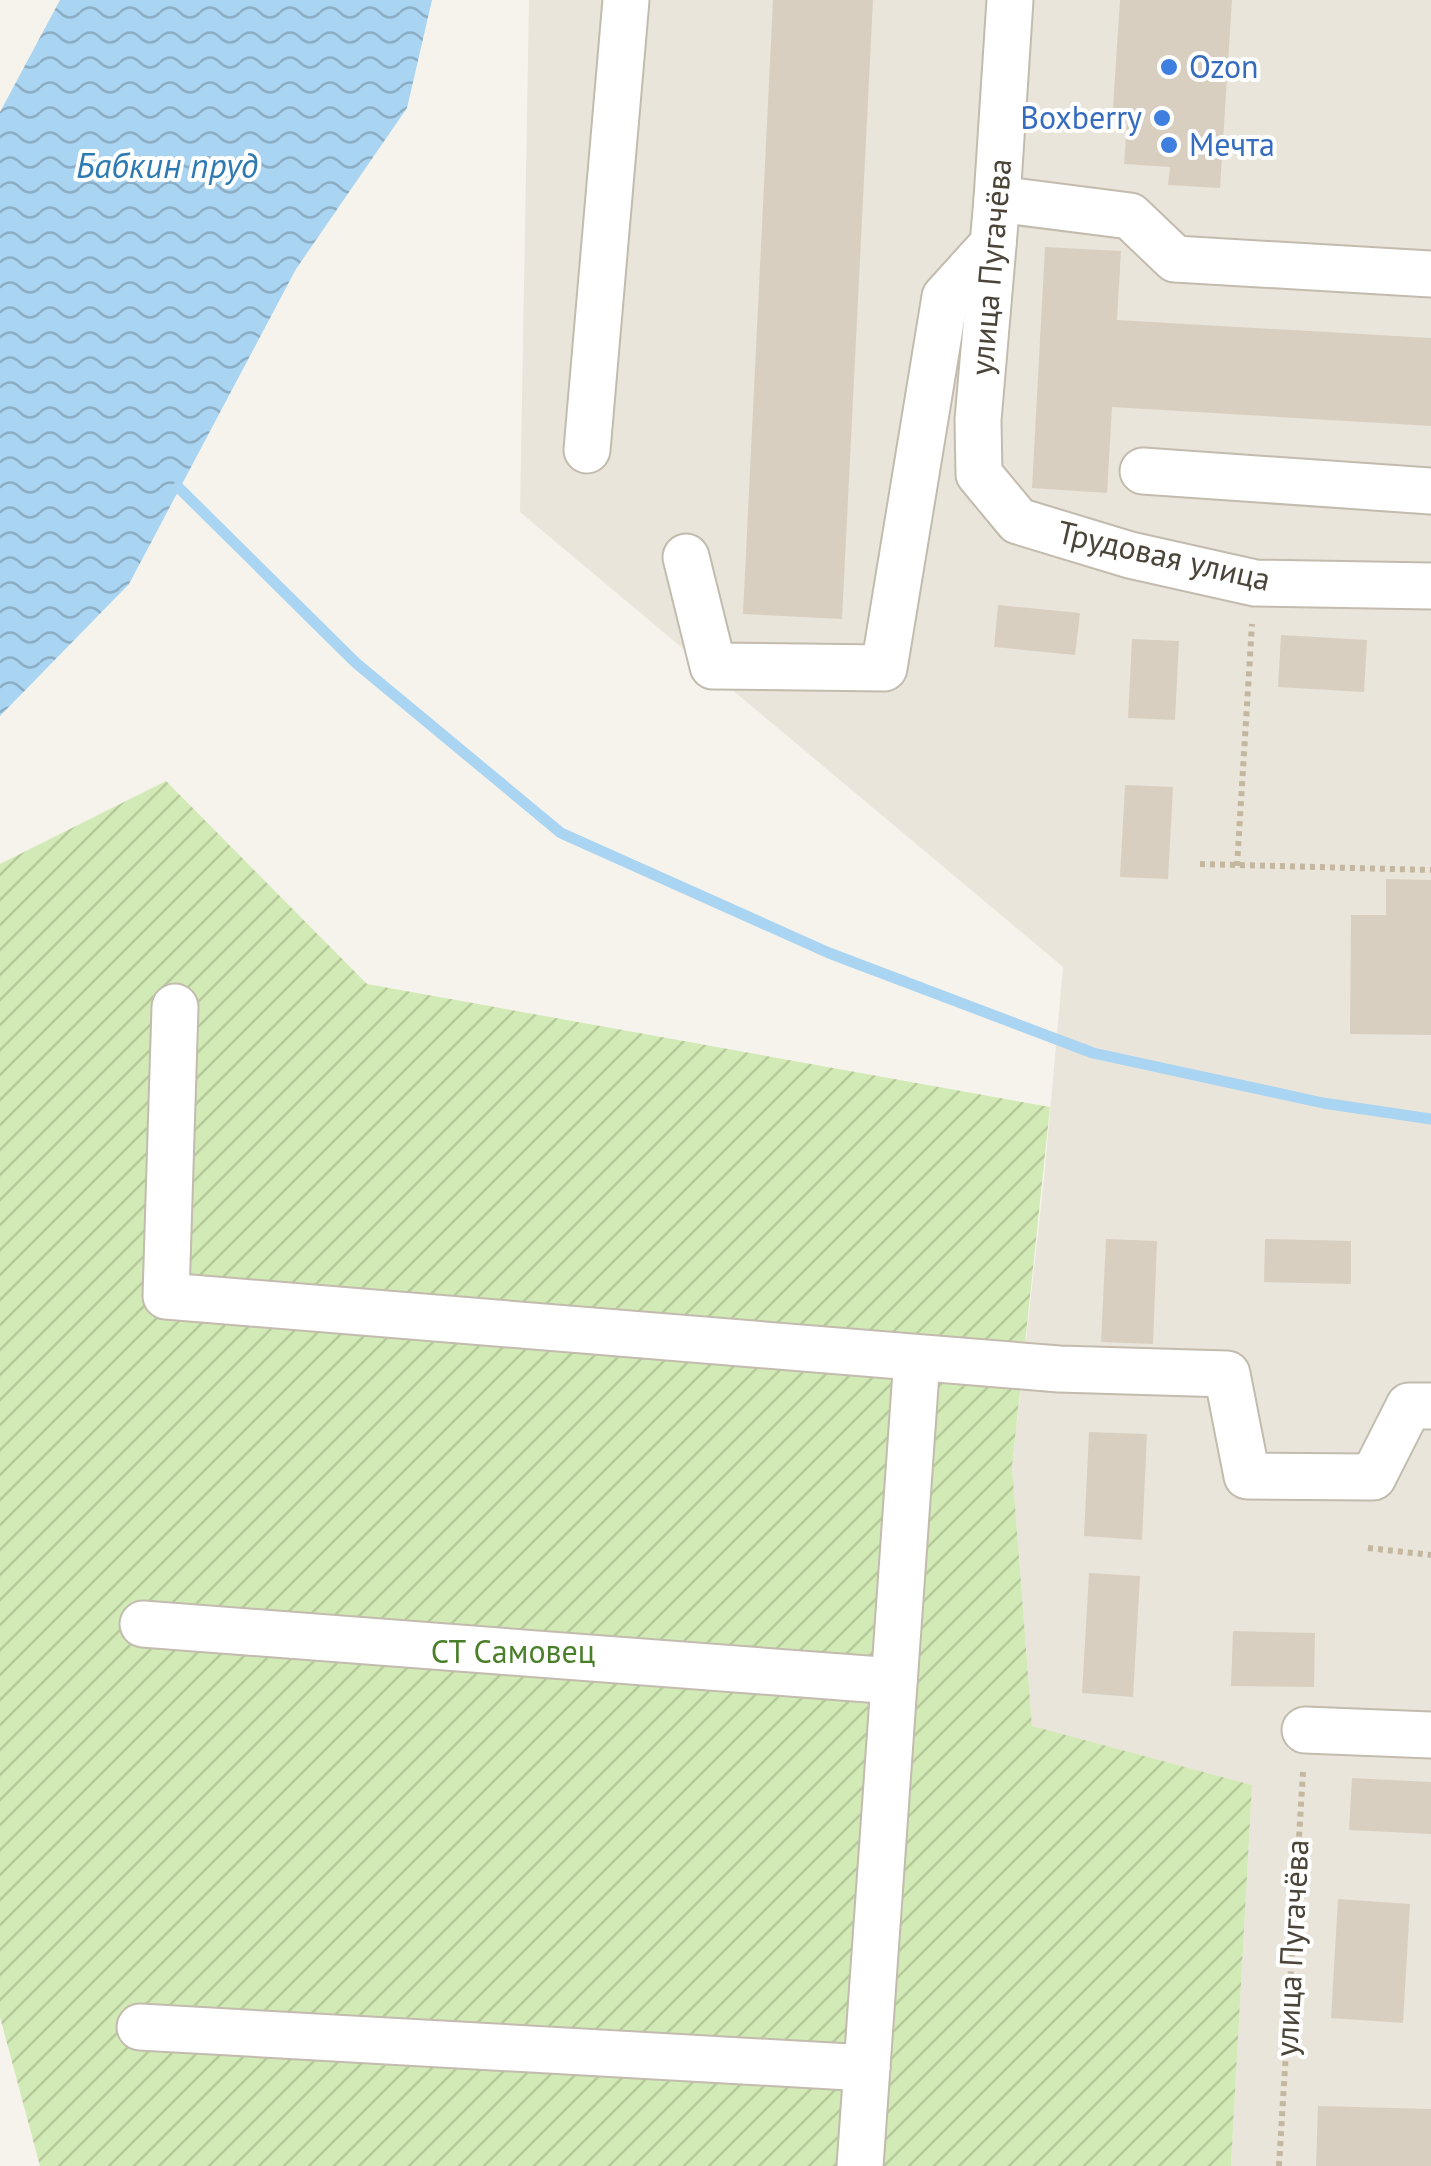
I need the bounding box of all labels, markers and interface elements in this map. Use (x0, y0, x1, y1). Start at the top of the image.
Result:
place label: Ozon (1189, 45, 1259, 87)
marker: Ozon (1158, 56, 1180, 78)
place label: Boxberry (1020, 96, 1142, 138)
marker: Boxberry (1151, 107, 1173, 129)
place label: Мечта (1189, 123, 1275, 165)
marker: Мечта (1158, 134, 1180, 156)
water label: Бабкин пруд (76, 142, 258, 188)
street label: улица Пугачёва (960, 157, 1020, 377)
street label: Трудовая улица (1054, 510, 1275, 600)
park label: СТ Самовец (431, 1630, 595, 1672)
street label: улица Пугачёва (1264, 1838, 1318, 2058)

